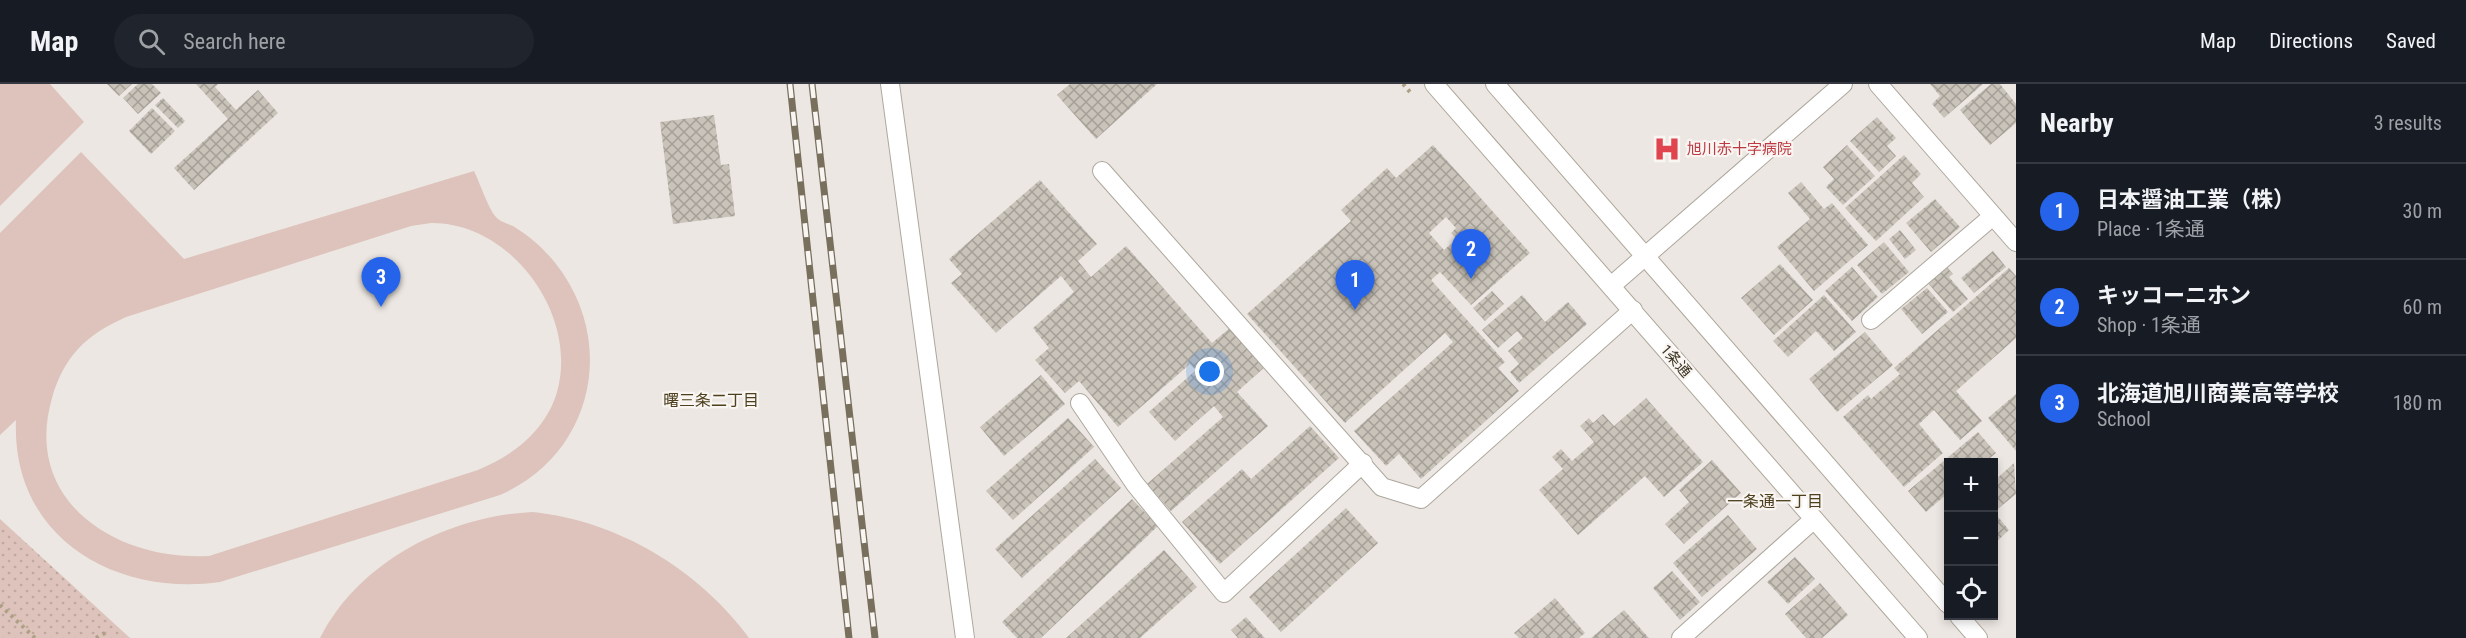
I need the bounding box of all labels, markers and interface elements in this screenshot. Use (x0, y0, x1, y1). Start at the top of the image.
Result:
search box (114, 14, 534, 68)
text: Map (30, 25, 78, 58)
icon: search (135, 25, 168, 58)
text: Search here (183, 29, 286, 54)
text: Map (2200, 29, 2236, 53)
text: Directions (2269, 29, 2353, 53)
text: Saved (2386, 29, 2436, 53)
text: Nearby (2040, 108, 2114, 138)
text: 3 results (2374, 111, 2442, 135)
hospital icon: 旭川赤十字病院 (1652, 134, 1682, 164)
place label: 旭川赤十字病院 (1687, 140, 1792, 158)
text: 日本醤油工業（株） (2097, 187, 2295, 212)
text: 1 (2054, 199, 2065, 223)
text: 30 m (2403, 199, 2442, 223)
text: Place · 1条通 (2097, 217, 2205, 241)
pin: 2 (1452, 230, 1490, 279)
pin: 3 (362, 258, 400, 307)
pin: 1 (1336, 260, 1374, 310)
text: キッコーニホン (2097, 283, 2251, 308)
text: 2 (2054, 295, 2065, 319)
text: 60 m (2403, 295, 2442, 319)
text: Shop · 1条通 (2097, 313, 2201, 337)
street label: 1条通 (1657, 341, 1695, 381)
your location (1195, 357, 1224, 386)
text: 北海道旭川商業高等学校 (2097, 381, 2339, 406)
district label: 曙三条二丁目 (663, 391, 759, 410)
text: 3 (2054, 391, 2065, 415)
text: 180 m (2393, 391, 2442, 415)
text: School (2097, 407, 2151, 431)
map controls (1944, 458, 1998, 620)
button: + (1944, 458, 1998, 512)
district label: 一条通一丁目 (1727, 492, 1823, 511)
button: − (1944, 512, 1998, 566)
button: locate (1944, 566, 1998, 620)

